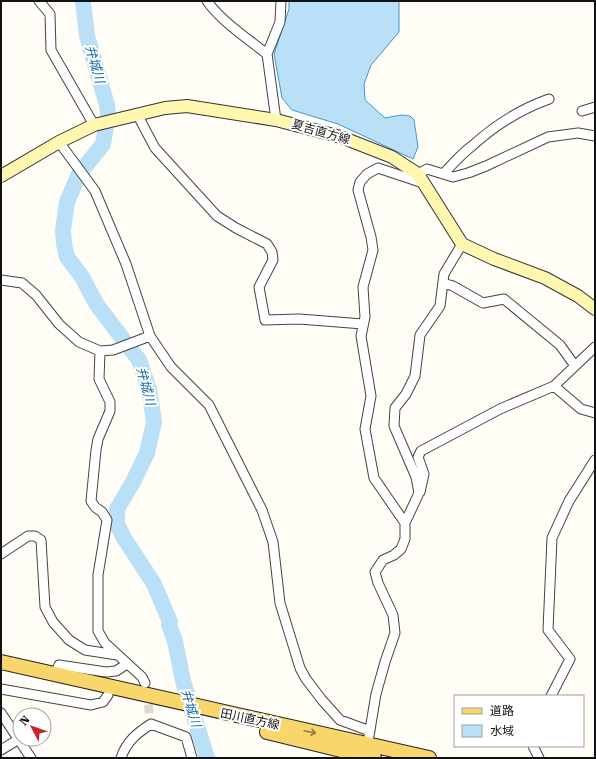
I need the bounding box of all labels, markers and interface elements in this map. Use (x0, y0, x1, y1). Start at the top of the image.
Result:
water label: 弁城川 (82, 43, 108, 87)
street label: 夏吉直方線 (290, 117, 352, 147)
water label: 弁城川 (134, 365, 159, 409)
water label: 弁城川 (178, 687, 204, 731)
legend (454, 695, 584, 747)
text: 道路 (490, 704, 514, 718)
street label: 田川直方線 (219, 706, 281, 732)
north arrow (12, 707, 52, 747)
text: N (17, 713, 33, 728)
text: 水域 (490, 724, 514, 738)
one-way arrow (303, 728, 316, 736)

